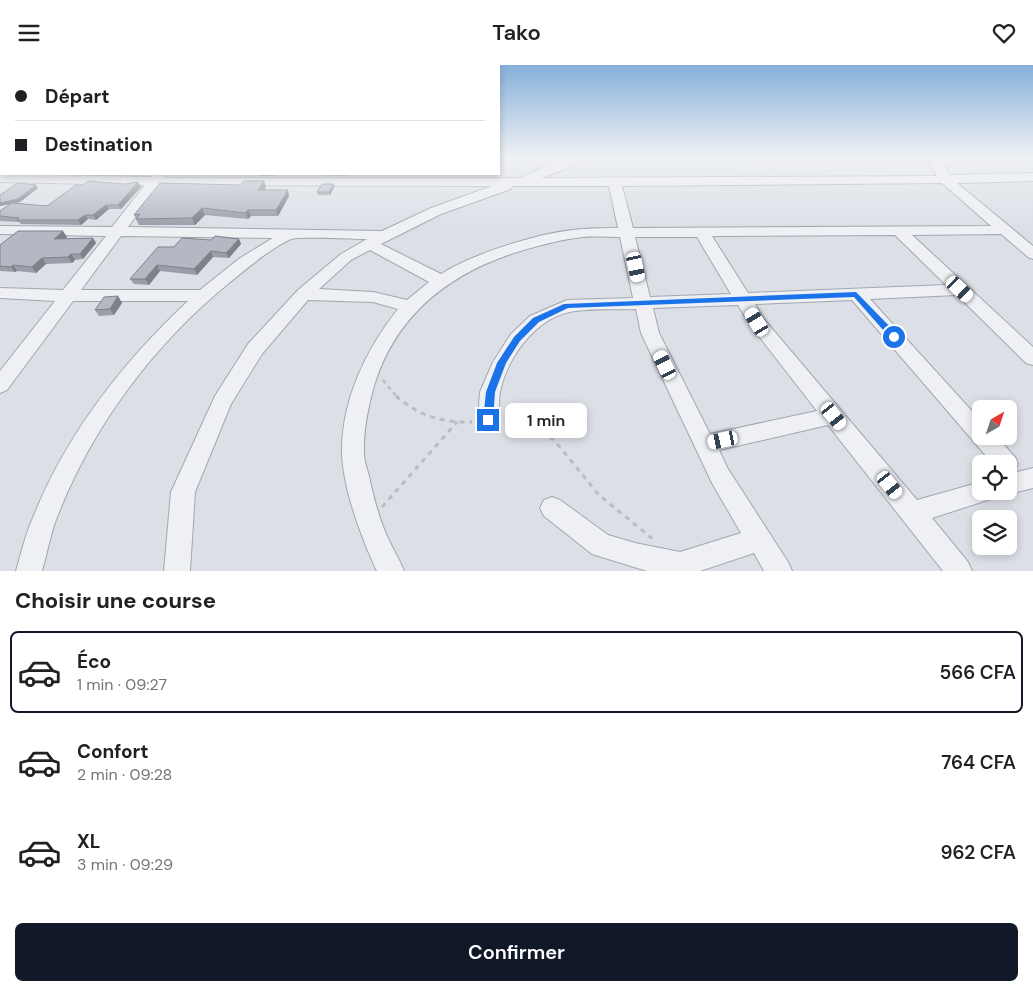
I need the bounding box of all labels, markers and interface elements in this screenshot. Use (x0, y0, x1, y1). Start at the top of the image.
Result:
text: Tako (492, 18, 541, 47)
icon: menu (15, 19, 43, 47)
icon: heart (990, 19, 1018, 47)
text: Départ (45, 84, 109, 109)
text: Destination (45, 132, 153, 157)
car (625, 251, 646, 283)
car (943, 273, 976, 305)
car (742, 305, 771, 339)
route start (883, 326, 905, 348)
car (651, 348, 678, 382)
car (818, 400, 849, 432)
north arrow (972, 400, 1018, 445)
map controls (972, 400, 1017, 555)
callout: 1 min (506, 403, 588, 437)
route end (477, 409, 499, 431)
text: 1 min (527, 410, 565, 431)
car (706, 430, 739, 450)
button: locate (972, 455, 1017, 500)
car (874, 469, 905, 501)
button: layers (972, 510, 1017, 555)
text: Choisir une course (15, 586, 216, 615)
text: Éco (77, 649, 111, 674)
icon: car (17, 650, 62, 695)
text: 566 CFA (939, 660, 1016, 685)
text: 1 min · 09:27 (77, 674, 167, 695)
text: Confort (77, 739, 149, 764)
icon: car (17, 740, 62, 785)
text: 764 CFA (941, 750, 1016, 775)
text: 2 min · 09:28 (77, 764, 172, 785)
text: XL (77, 829, 100, 854)
icon: car (17, 830, 62, 875)
text: 962 CFA (940, 840, 1016, 865)
text: 3 min · 09:29 (77, 854, 173, 875)
button: Confirmer (15, 923, 1018, 981)

